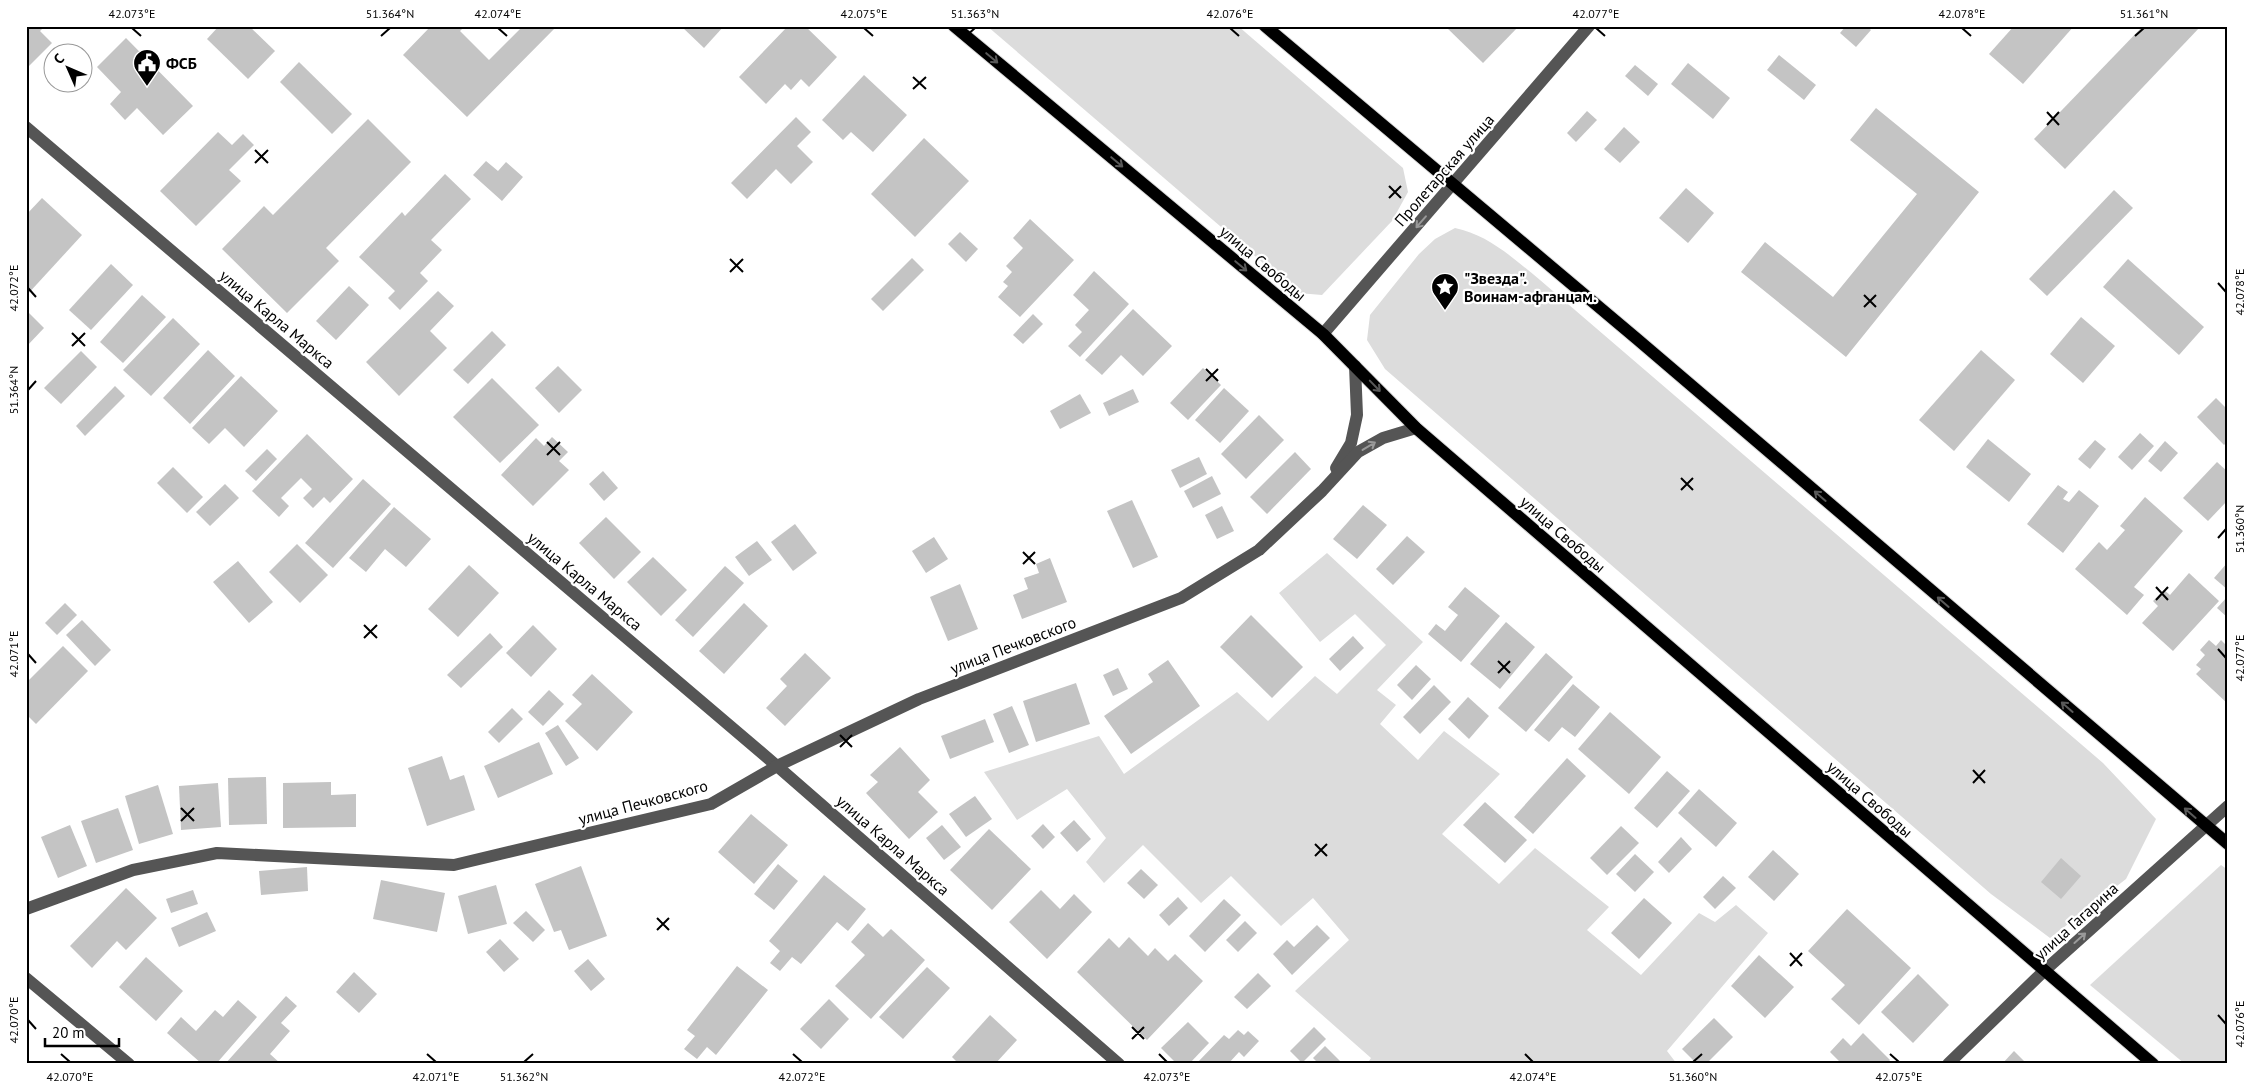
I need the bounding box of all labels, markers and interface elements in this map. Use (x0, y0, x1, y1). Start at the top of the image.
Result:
text: 42.073°E (109, 6, 155, 21)
text: 51.364°N (366, 6, 414, 21)
text: 42.074°E (475, 6, 521, 21)
text: 42.075°E (841, 6, 887, 21)
text: 51.363°N (951, 6, 999, 21)
text: 42.076°E (1207, 6, 1253, 21)
text: 42.077°E (1573, 6, 1619, 21)
text: 42.078°E (1939, 6, 1985, 21)
text: 51.361°N (2120, 6, 2168, 21)
north arrow (42, 42, 92, 92)
public building icon: ФСБ (132, 48, 162, 87)
text: С (50, 50, 68, 68)
one-way arrow (985, 52, 998, 63)
place label: ФСБ (166, 53, 197, 73)
street label: Пролетарская улица (1390, 110, 1498, 230)
one-way arrow (1110, 156, 1123, 167)
one-way arrow (1415, 216, 1427, 229)
street label: улица Свободы (1216, 221, 1310, 305)
one-way arrow (1234, 260, 1247, 271)
text: 42.072°E (6, 265, 21, 311)
street label: улица Карла Маркса (216, 265, 338, 373)
place label: "Звезда". Воинам-афганцам. (1464, 268, 1597, 306)
text: 42.078°E (2232, 269, 2247, 315)
place icon: "Звезда". Воинам-афганцам. (1430, 272, 1460, 311)
text: 51.364°N (6, 366, 21, 414)
one-way arrow (1369, 380, 1381, 392)
one-way arrow (1362, 440, 1376, 450)
street label: улица Свободы (1516, 491, 1610, 577)
one-way arrow (1814, 491, 1827, 502)
text: 51.360°N (2232, 505, 2247, 553)
street label: улица Карла Маркса (524, 527, 646, 635)
one-way arrow (1937, 596, 1950, 607)
street label: улица Печковского (947, 612, 1079, 678)
text: 42.071°E (6, 631, 21, 677)
text: 42.077°E (2232, 635, 2247, 681)
one-way arrow (2061, 702, 2074, 713)
street label: улица Свободы (1823, 756, 1917, 842)
street label: улица Печковского (576, 775, 710, 829)
street label: улица Карла Маркса (832, 790, 954, 900)
one-way arrow (2184, 807, 2197, 819)
street label: улица Гагарина (2030, 878, 2122, 964)
one-way arrow (2074, 933, 2087, 944)
text: 42.070°E (6, 997, 21, 1043)
text: 42.076°E (2232, 1001, 2247, 1047)
scale bar (45, 1015, 119, 1047)
text: 20 m (52, 1023, 85, 1042)
text: 42.070°E (47, 1069, 93, 1084)
text: 42.071°E (413, 1069, 459, 1084)
text: 51.362°N (500, 1069, 548, 1084)
text: 42.072°E (779, 1069, 825, 1084)
text: 42.073°E (1144, 1069, 1190, 1084)
text: 42.074°E (1510, 1069, 1556, 1084)
text: 51.360°N (1669, 1069, 1717, 1084)
text: 42.075°E (1876, 1069, 1922, 1084)

